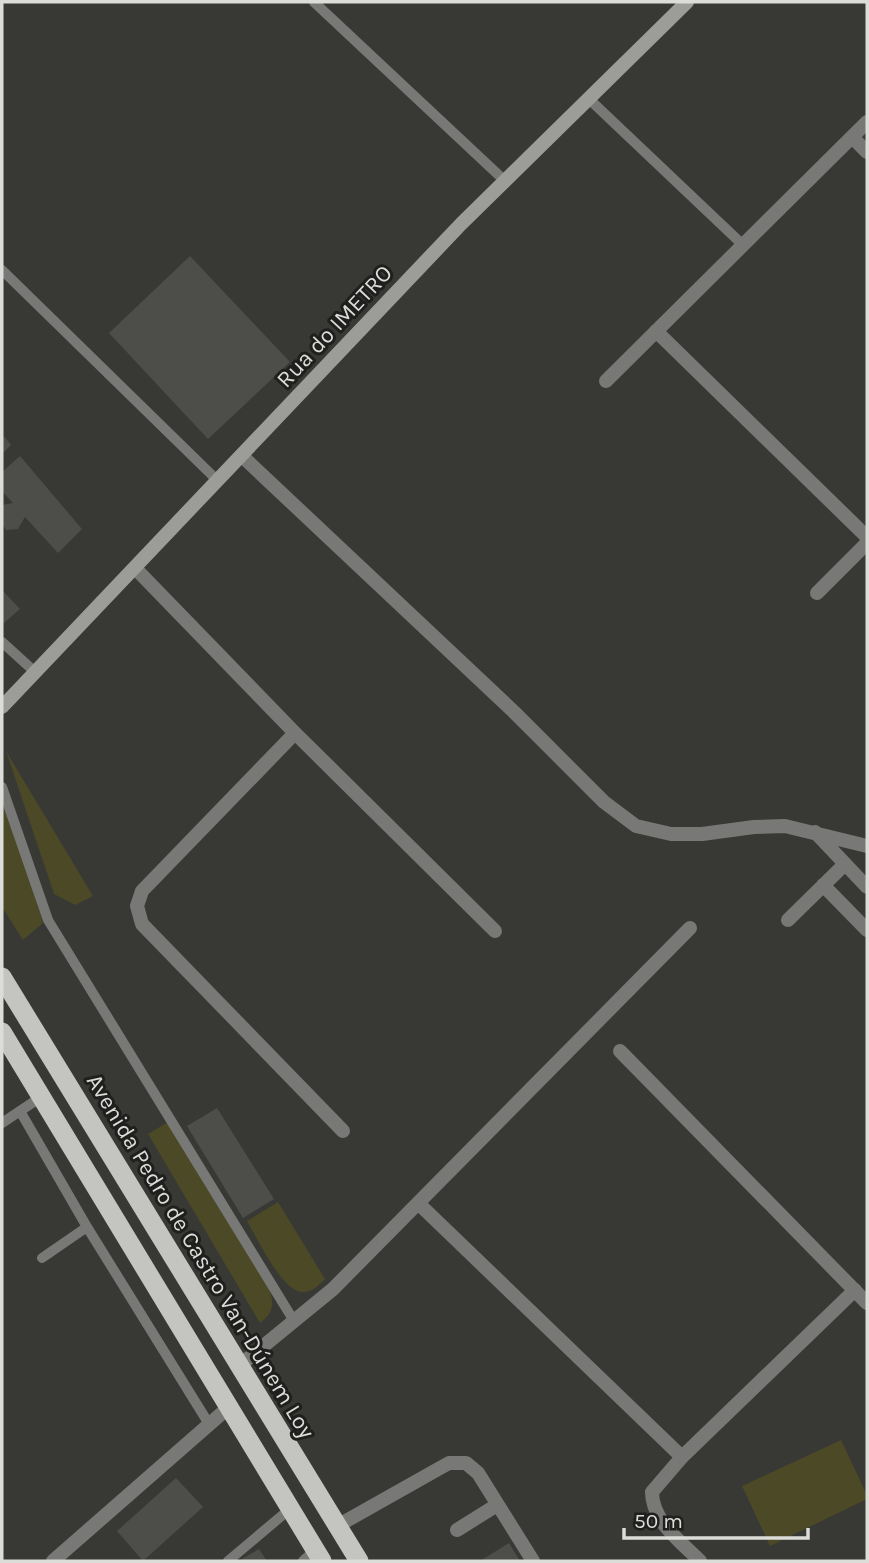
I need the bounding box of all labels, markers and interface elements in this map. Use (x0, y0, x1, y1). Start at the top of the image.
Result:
street label: Rua do IMETRO (271, 260, 398, 393)
street label: Avenida Pedro de Castro Van-Dúnem Loy (81, 1069, 321, 1444)
scale bar (624, 1496, 808, 1540)
text: 50 m (634, 1509, 683, 1533)

